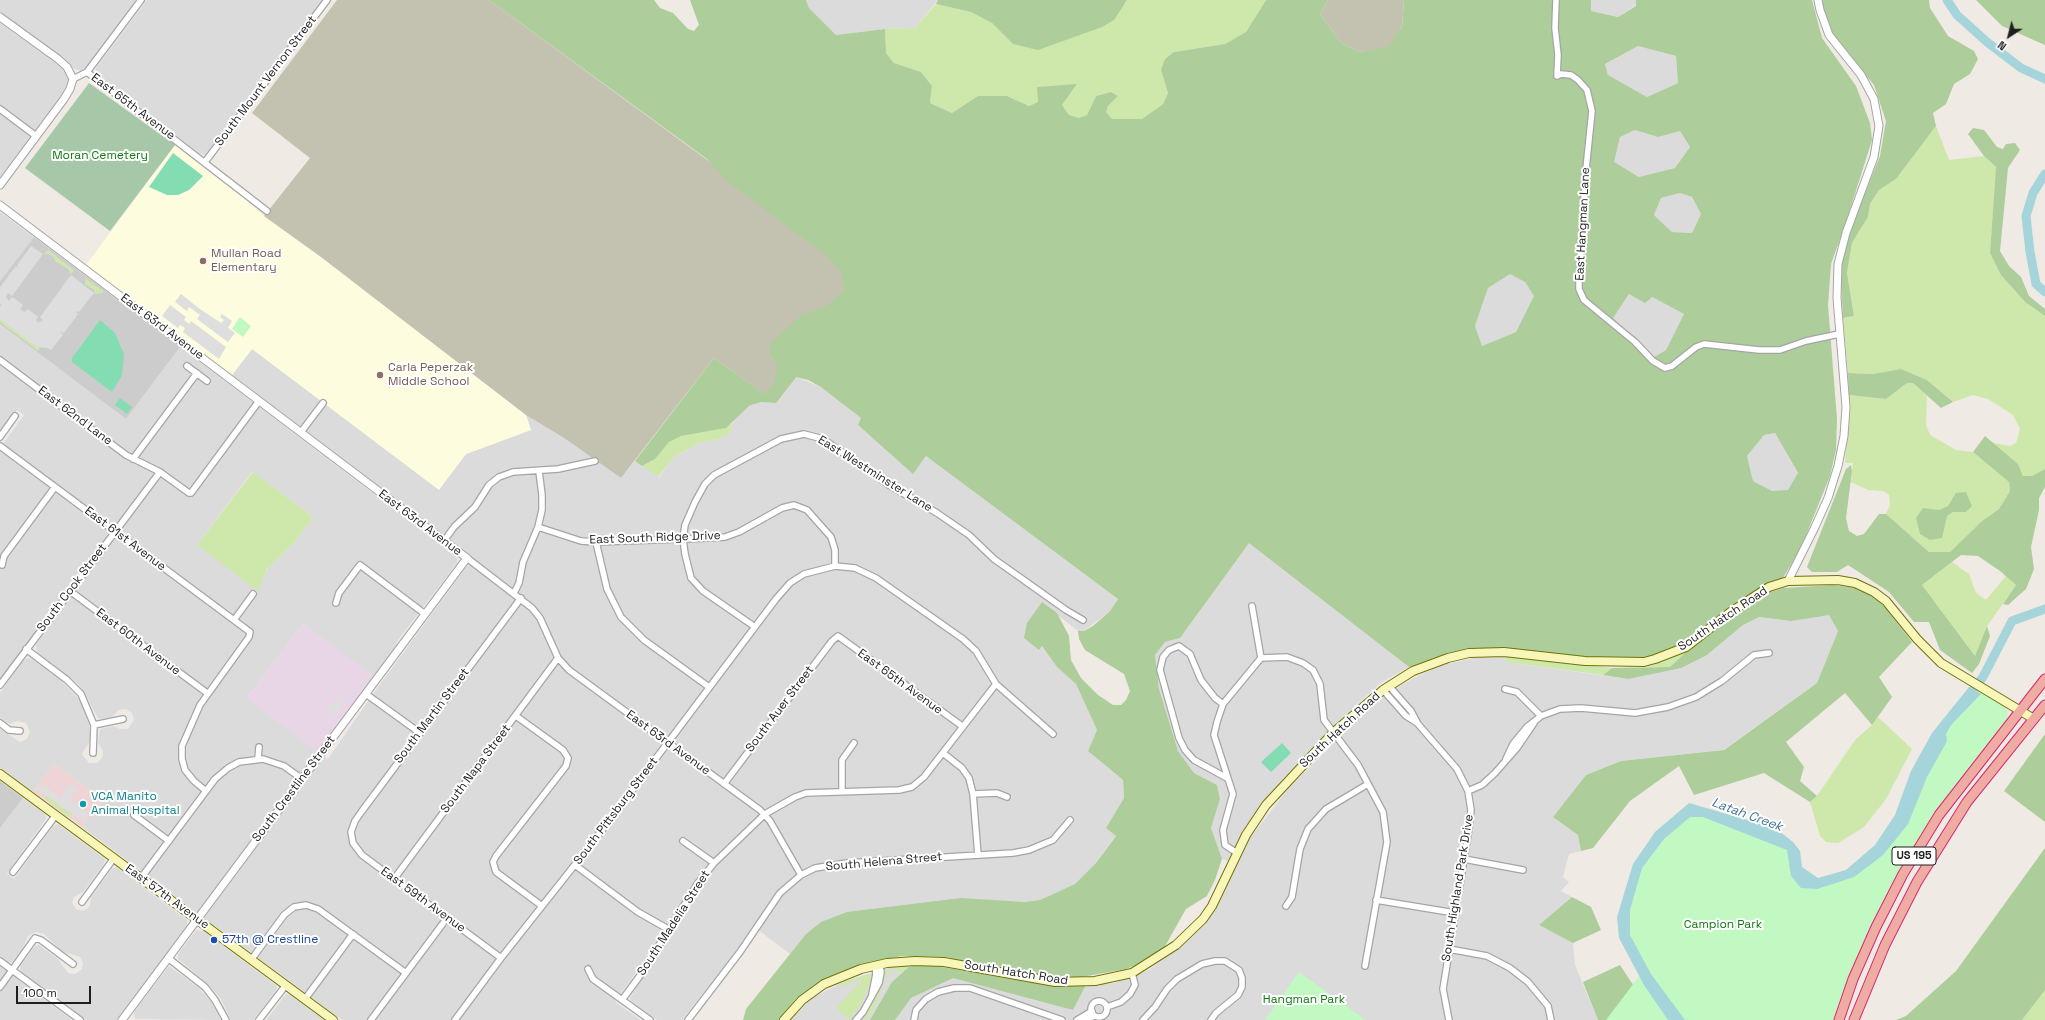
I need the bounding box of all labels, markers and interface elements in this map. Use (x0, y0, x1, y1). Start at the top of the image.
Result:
street label: South Mount Vernon Street (212, 13, 320, 149)
north arrow (1989, 16, 2029, 56)
text: N (1995, 38, 2009, 54)
street label: East 65th Avenue (88, 71, 178, 143)
park label: Moran Cemetery (52, 149, 148, 163)
street label: East Hangman Lane (1573, 167, 1593, 281)
place label: Mullan Road Elementary (211, 247, 281, 275)
marker: Mullan Road Elementary (198, 256, 208, 266)
street label: East 63rd Avenue (118, 291, 206, 363)
place label: Carla Peperzak Middle School (388, 361, 473, 389)
marker: Carla Peperzak Middle School (375, 370, 385, 380)
street label: East 62nd Lane (35, 383, 115, 449)
street label: East Westminster Lane (815, 433, 935, 515)
street label: East 63rd Avenue (376, 487, 464, 559)
street label: East 61st Avenue (82, 504, 168, 574)
street label: East South Ridge Drive (589, 529, 721, 547)
street label: South Cook Street (34, 541, 110, 635)
street label: South Hatch Road (1676, 584, 1770, 654)
street label: East 60th Avenue (93, 606, 183, 678)
street label: East 65th Avenue (855, 646, 945, 718)
street label: South Auer Street (743, 663, 817, 755)
street label: South Martin Street (392, 666, 472, 766)
street label: South Hatch Road (1297, 689, 1383, 771)
street label: East 63rd Avenue (623, 708, 713, 778)
street label: South Napa Street (438, 722, 514, 816)
street label: South Crestline Street (249, 733, 339, 845)
street label: South Pittsburg Street (571, 754, 661, 868)
place label: VCA Manito Animal Hospital (91, 790, 180, 818)
water label: Latah Creek (1709, 795, 1785, 835)
marker: VCA Manito Animal Hospital (78, 799, 88, 809)
street label: South Highland Park Drive (1439, 813, 1477, 963)
road number: US 195 (1892, 847, 1936, 865)
street label: South Helena Street (825, 850, 943, 874)
street label: East 57th Avenue (122, 862, 212, 932)
street label: East 59th Avenue (378, 864, 468, 936)
street label: South Madelia Street (635, 868, 713, 978)
park label: Campion Park (1684, 918, 1762, 932)
place label: 57th @ Crestline (222, 933, 318, 947)
marker: 57th @ Crestline (209, 935, 219, 945)
street label: South Hatch Road (963, 958, 1069, 988)
scale bar (18, 978, 93, 1004)
text: 100 m (23, 985, 57, 1001)
park label: Hangman Park (1263, 993, 1345, 1007)

